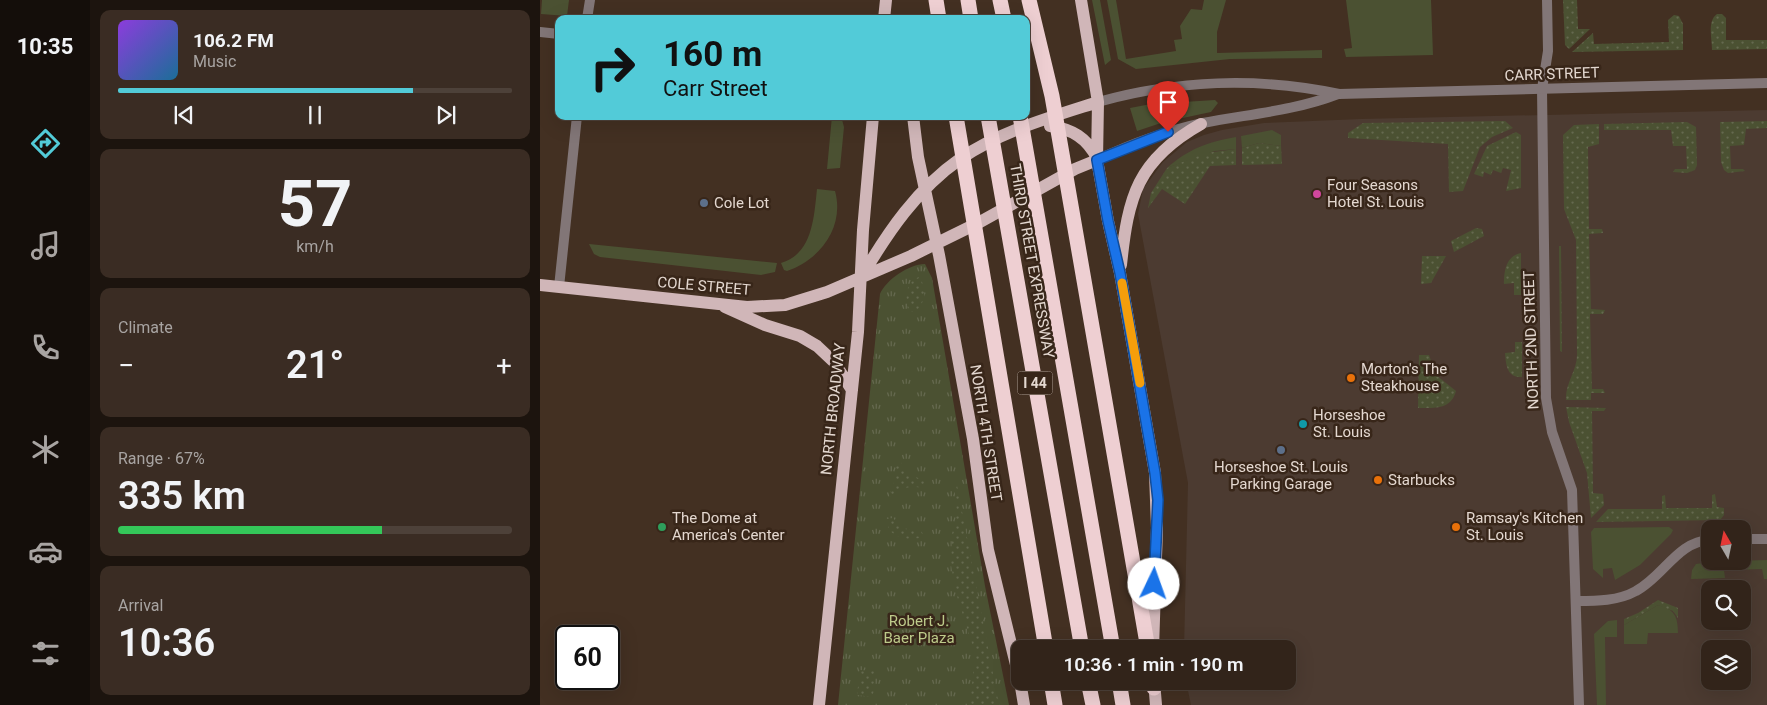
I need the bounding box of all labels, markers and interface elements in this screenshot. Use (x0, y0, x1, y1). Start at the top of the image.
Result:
text: 106.2 FM (193, 29, 274, 52)
text: 10:35 (17, 34, 73, 59)
text: 160 m (663, 34, 762, 75)
icon: right (580, 35, 645, 100)
text: Music (193, 52, 236, 71)
street label: CARR STREET (1504, 63, 1600, 85)
text: Carr Street (663, 76, 768, 101)
pin (1147, 81, 1189, 132)
icon: arrive (1154, 88, 1182, 116)
icon: previous (170, 101, 198, 129)
icon: pause (301, 101, 329, 129)
icon: next (432, 101, 460, 129)
icon: directions (28, 126, 63, 161)
street label: THIRD STREET EXPRESSWAY (1006, 162, 1058, 360)
text: 57 (278, 166, 352, 242)
place label: Four Seasons Hotel St. Louis (1327, 176, 1424, 211)
marker: Four Seasons Hotel St. Louis (1311, 188, 1323, 200)
place label: Cole Lot (714, 194, 769, 212)
marker: Cole Lot (698, 197, 710, 209)
icon: music (28, 228, 63, 263)
text: km/h (296, 237, 334, 256)
street label: NORTH 2ND STREET (1520, 270, 1542, 410)
street label: COLE STREET (657, 273, 751, 299)
text: Climate (118, 318, 173, 337)
icon: phone (28, 330, 63, 365)
street label: NORTH BROADWAY (817, 342, 849, 476)
text: 21° (286, 343, 344, 387)
text: − (118, 349, 134, 382)
text: + (496, 349, 512, 382)
place label: Morton's The Steakhouse (1361, 360, 1447, 395)
street label: NORTH 4TH STREET (966, 363, 1006, 503)
road number: I 44 (1018, 372, 1052, 394)
marker: Morton's The Steakhouse (1345, 372, 1357, 384)
place label: Horseshoe St. Louis (1313, 406, 1386, 441)
marker: Horseshoe St. Louis (1297, 418, 1309, 430)
icon: climate (28, 432, 63, 467)
marker: Horseshoe St. Louis Parking Garage (1275, 444, 1287, 456)
text: Range · 67% (118, 449, 205, 468)
place label: Horseshoe St. Louis Parking Garage (1214, 458, 1348, 493)
place label: Starbucks (1388, 471, 1455, 489)
text: 335 km (118, 474, 246, 518)
marker: Starbucks (1372, 474, 1384, 486)
place label: The Dome at America's Center (672, 509, 785, 544)
place label: Ramsay's Kitchen St. Louis (1466, 509, 1583, 544)
north arrow (1701, 520, 1751, 570)
map controls (1701, 520, 1751, 690)
marker: The Dome at America's Center (656, 521, 668, 533)
marker: Ramsay's Kitchen St. Louis (1450, 521, 1462, 533)
icon: car (28, 534, 63, 569)
position arrow (1127, 557, 1179, 609)
button: search (1701, 580, 1751, 630)
text: Arrival (118, 596, 163, 615)
park label: Robert J. Baer Plaza (883, 612, 955, 647)
text: 10:36 (118, 621, 215, 665)
speed limit sign: 60 (555, 625, 620, 690)
icon: filters (28, 636, 63, 671)
button: layers (1701, 640, 1751, 690)
text: 10:36 · 1 min · 190 m (1063, 653, 1244, 676)

